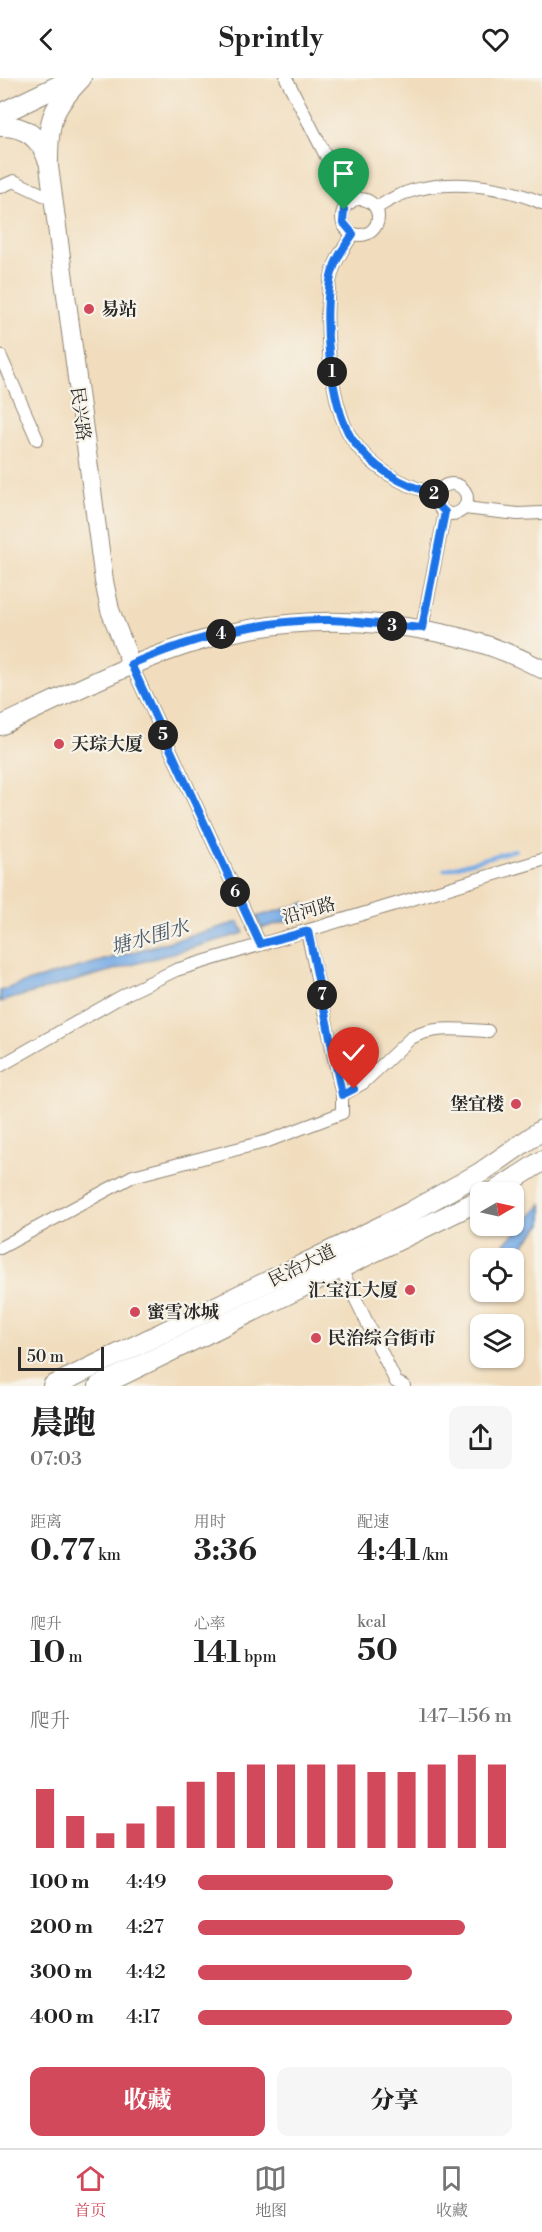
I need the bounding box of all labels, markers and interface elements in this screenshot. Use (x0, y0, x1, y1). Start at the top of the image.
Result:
text: Sprintly (219, 22, 323, 56)
icon: back (30, 23, 63, 56)
icon: heart (479, 23, 512, 56)
pin (318, 148, 369, 210)
icon: arrive (327, 157, 360, 190)
place label: 易站 (101, 298, 137, 321)
marker: 易站 (82, 302, 96, 316)
pin: 1 (317, 357, 347, 387)
text: 1 (328, 362, 336, 382)
street label: 民兴路 (65, 386, 95, 442)
pin: 2 (419, 479, 449, 509)
text: 2 (429, 484, 439, 504)
pin: 3 (377, 611, 407, 641)
text: 3 (387, 616, 397, 636)
pin: 4 (206, 619, 236, 649)
text: 4 (216, 624, 226, 644)
pin: 5 (148, 720, 178, 750)
text: 5 (158, 725, 168, 745)
place label: 天琮大厦 (71, 733, 143, 756)
marker: 天琮大厦 (52, 737, 66, 751)
pin: 6 (220, 877, 250, 907)
text: 6 (230, 882, 240, 902)
street label: 沿河路 (280, 893, 338, 929)
water label: 塘水围水 (108, 914, 194, 961)
pin: 7 (307, 980, 337, 1010)
text: 7 (317, 985, 327, 1005)
pin (328, 1027, 379, 1089)
icon: check (337, 1036, 370, 1069)
place label: 堡宜楼 (450, 1093, 504, 1116)
marker: 堡宜楼 (509, 1097, 523, 1111)
north arrow (470, 1182, 524, 1236)
map controls (470, 1182, 524, 1368)
street label: 民治大道 (265, 1240, 339, 1292)
button: locate (470, 1248, 524, 1302)
place label: 汇宝江大厦 (308, 1279, 398, 1302)
marker: 汇宝江大厦 (403, 1283, 417, 1297)
place label: 蜜雪冰城 (147, 1301, 219, 1324)
marker: 蜜雪冰城 (128, 1305, 142, 1319)
button: layers (470, 1314, 524, 1368)
place label: 民治综合街市 (328, 1327, 436, 1350)
marker: 民治综合街市 (309, 1331, 323, 1345)
scale bar (18, 1344, 104, 1372)
text: 50 m (27, 1347, 64, 1367)
text: 晨跑 (30, 1404, 96, 1445)
button: share (449, 1406, 512, 1469)
text: 07:03 (30, 1447, 82, 1472)
text: 距离 (30, 1512, 62, 1532)
text: 用时 (194, 1512, 226, 1532)
text: 配速 (357, 1512, 389, 1532)
text: 0.77 (30, 1532, 95, 1570)
text: 3:36 (194, 1532, 257, 1570)
text: 4:41 (357, 1532, 420, 1570)
text: km (95, 1545, 121, 1565)
text: /km (420, 1545, 449, 1565)
text: kcal (357, 1612, 386, 1632)
text: 爬升 (30, 1614, 62, 1634)
text: 心率 (194, 1614, 226, 1634)
text: 50 (357, 1632, 398, 1670)
text: 10 (30, 1634, 65, 1672)
text: 141 (194, 1634, 241, 1672)
text: m (65, 1647, 83, 1667)
text: bpm (241, 1647, 277, 1667)
text: 147–156 m (419, 1704, 512, 1729)
text: 爬升 (30, 1709, 70, 1734)
text: 100 m (30, 1870, 89, 1895)
text: 4:49 (126, 1870, 166, 1895)
text: 200 m (30, 1915, 93, 1940)
text: 4:27 (126, 1915, 164, 1940)
text: 300 m (30, 1960, 93, 1985)
text: 4:42 (126, 1960, 166, 1985)
text: 400 m (30, 2005, 94, 2030)
text: 4:17 (126, 2005, 160, 2030)
button: 收藏 (30, 2067, 265, 2136)
button: 分享 (277, 2067, 512, 2136)
tab: 首页 (74, 2162, 107, 2221)
tab: 地图 (254, 2162, 287, 2221)
tab: 收藏 (435, 2162, 468, 2221)

